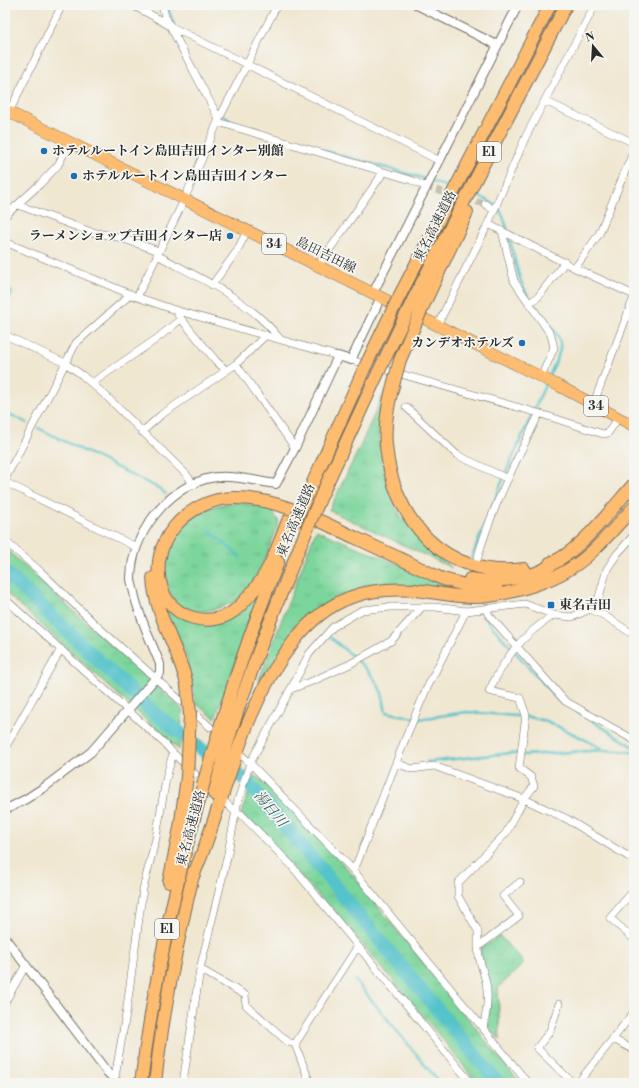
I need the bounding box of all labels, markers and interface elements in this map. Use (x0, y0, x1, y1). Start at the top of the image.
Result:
north arrow (573, 26, 613, 66)
text: N (584, 29, 597, 45)
road number: E1 (477, 142, 501, 162)
place label: ホテルルートイン島田吉田インター別館 (52, 143, 284, 159)
marker: ホテルルートイン島田吉田インター別館 (39, 146, 49, 156)
place label: ホテルルートイン島田吉田インター (82, 168, 288, 184)
marker: ホテルルートイン島田吉田インター (69, 171, 79, 181)
street label: 東名高速道路 (410, 188, 460, 264)
place label: ラーメンショップ吉田インター店 (29, 228, 222, 244)
marker: ラーメンショップ吉田インター店 (225, 231, 235, 241)
road number: 34 (262, 234, 286, 254)
street label: 島田吉田線 (293, 234, 359, 276)
place label: カンデオホテルズ (411, 335, 514, 351)
marker: カンデオホテルズ (517, 338, 527, 348)
road number: 34 (584, 396, 608, 416)
street label: 東名高速道路 (273, 481, 319, 559)
place label: 東名吉田 (559, 597, 611, 613)
marker: 東名吉田 (546, 600, 556, 610)
water label: 湯日川 (250, 787, 292, 832)
street label: 東名高速道路 (173, 788, 209, 868)
road number: E1 (155, 919, 179, 939)

